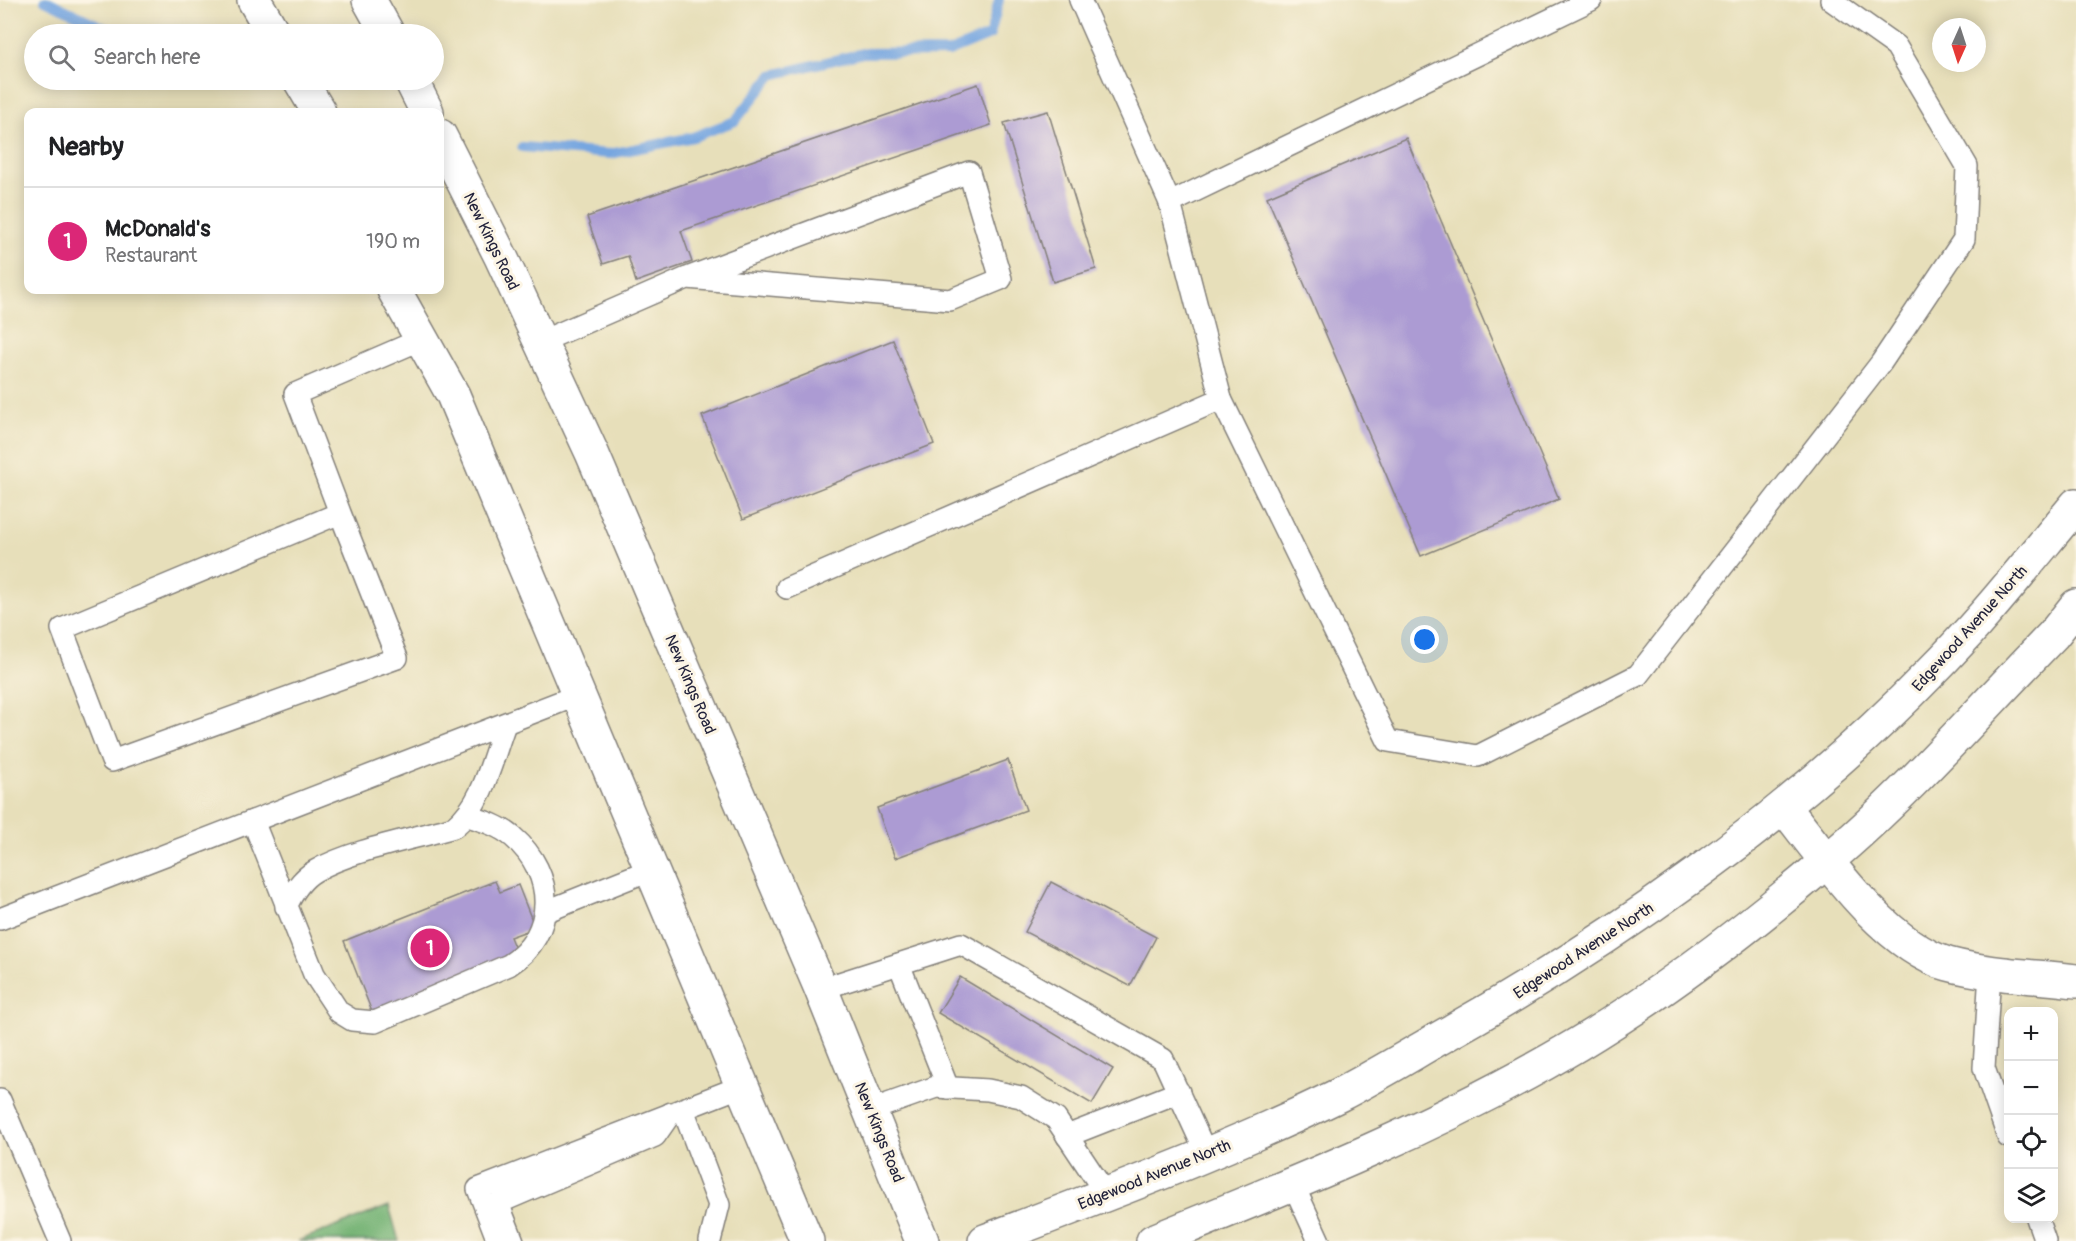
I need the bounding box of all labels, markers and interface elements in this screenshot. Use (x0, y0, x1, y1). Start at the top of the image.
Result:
north arrow (1932, 18, 1986, 72)
search box (24, 24, 444, 90)
icon: search (45, 41, 78, 74)
text: Search here (93, 43, 200, 71)
text: Nearby (48, 131, 124, 163)
street label: New Kings Road (459, 189, 523, 294)
text: McDonald's (105, 215, 210, 243)
text: 1 (64, 229, 71, 254)
text: 190 m (366, 229, 420, 254)
text: Restaurant (105, 243, 197, 268)
street label: Edgewood Avenue North (1908, 561, 2032, 696)
your location (1410, 625, 1439, 654)
street label: New Kings Road (660, 632, 720, 737)
street label: Edgewood Avenue North (1510, 898, 1657, 1004)
pin: 1 (410, 926, 450, 970)
map controls (2004, 1007, 2058, 1223)
button: + (2004, 1007, 2058, 1061)
button: − (2004, 1061, 2058, 1115)
street label: New Kings Road (850, 1079, 908, 1185)
button: locate (2004, 1115, 2058, 1169)
street label: Edgewood Avenue North (1075, 1135, 1234, 1215)
button: layers (2004, 1169, 2058, 1223)

